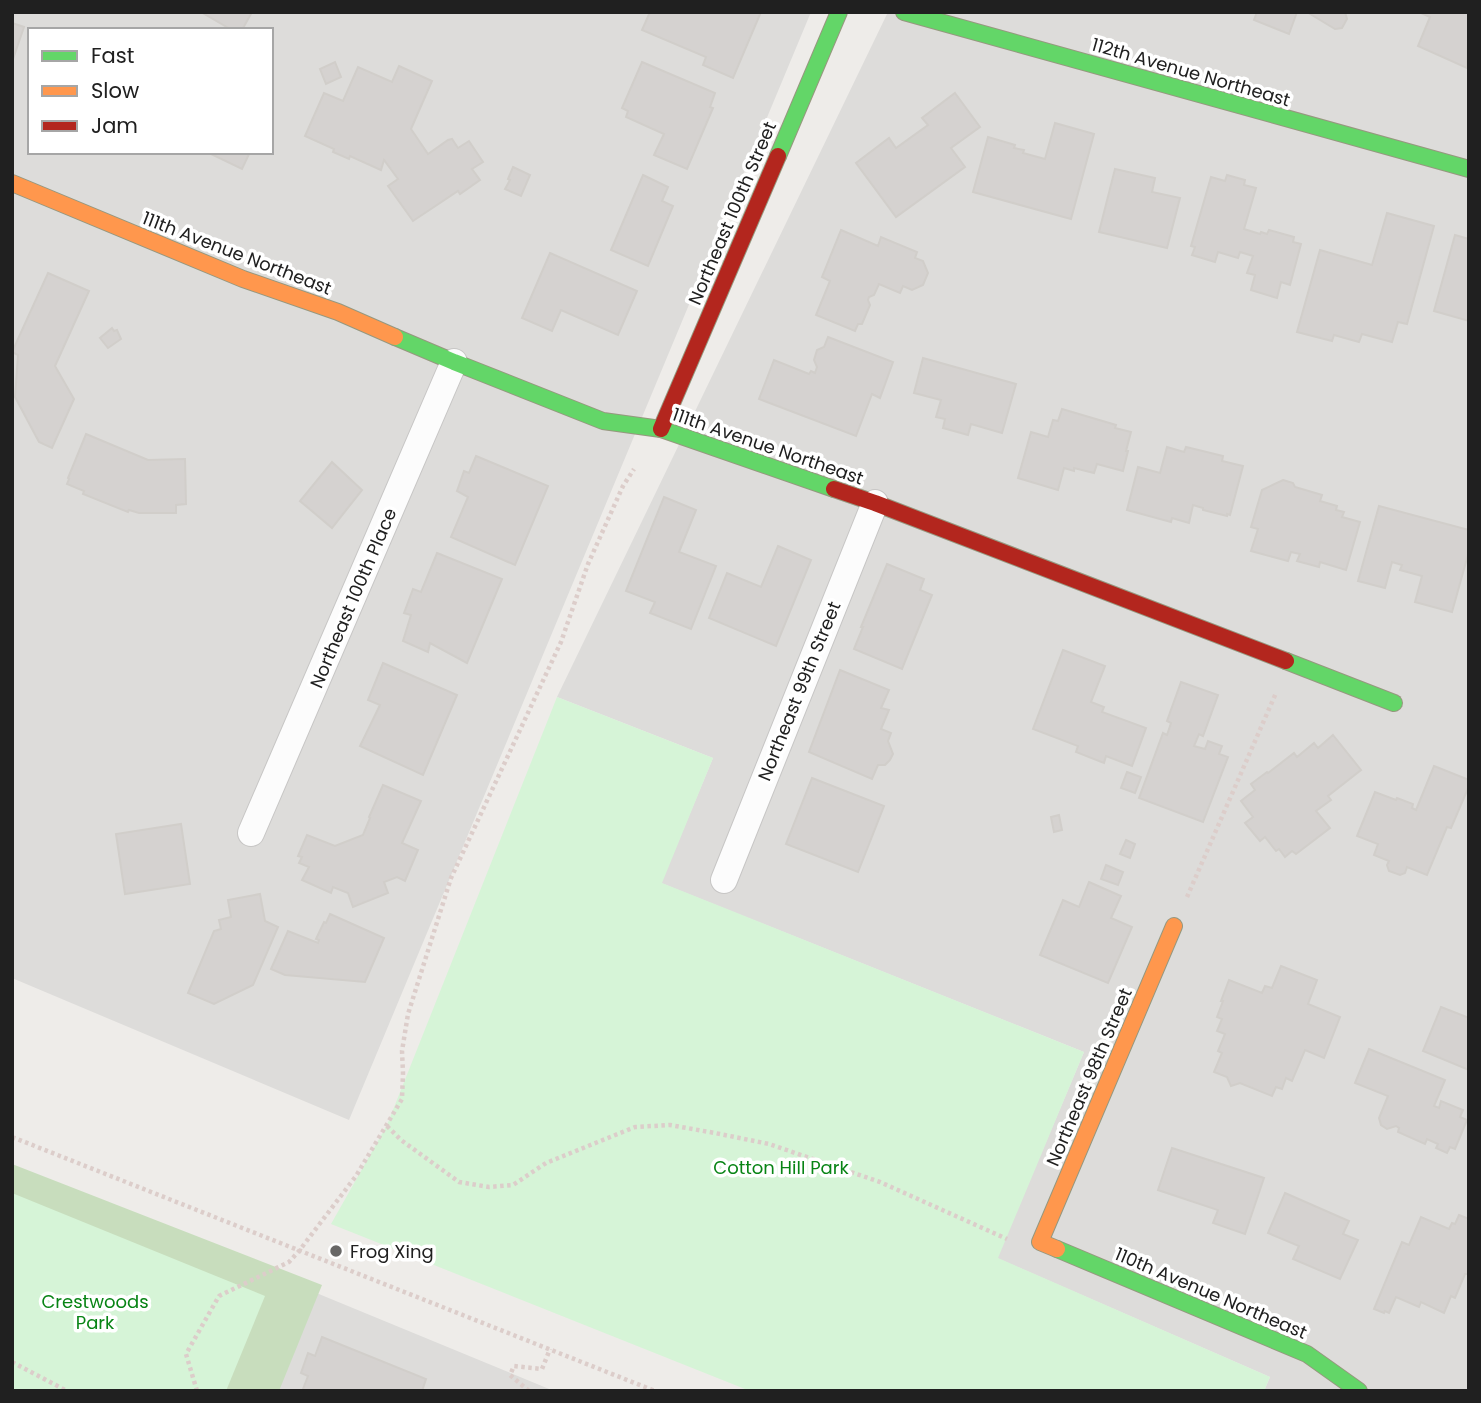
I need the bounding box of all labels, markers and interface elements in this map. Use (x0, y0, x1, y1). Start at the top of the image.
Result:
legend (28, 28, 273, 154)
street label: 112th Avenue Northeast (1089, 32, 1293, 112)
text: Fast (91, 41, 134, 70)
text: Slow (91, 76, 139, 105)
text: Jam (91, 111, 138, 140)
street label: Northeast 100th Street (682, 117, 782, 309)
street label: 111th Avenue Northeast (139, 205, 335, 301)
street label: 111th Avenue Northeast (669, 401, 867, 491)
street label: Northeast 100th Place (304, 504, 402, 692)
street label: Northeast 99th Street (752, 598, 846, 784)
street label: Northeast 98th Street (1040, 984, 1138, 1170)
park label: Cotton Hill Park (713, 1155, 849, 1180)
place label: Frog Xing (350, 1239, 434, 1264)
street label: 110th Avenue Northeast (1111, 1241, 1311, 1345)
marker: Frog Xing (328, 1243, 344, 1259)
park label: Crestwoods Park (41, 1289, 149, 1335)

